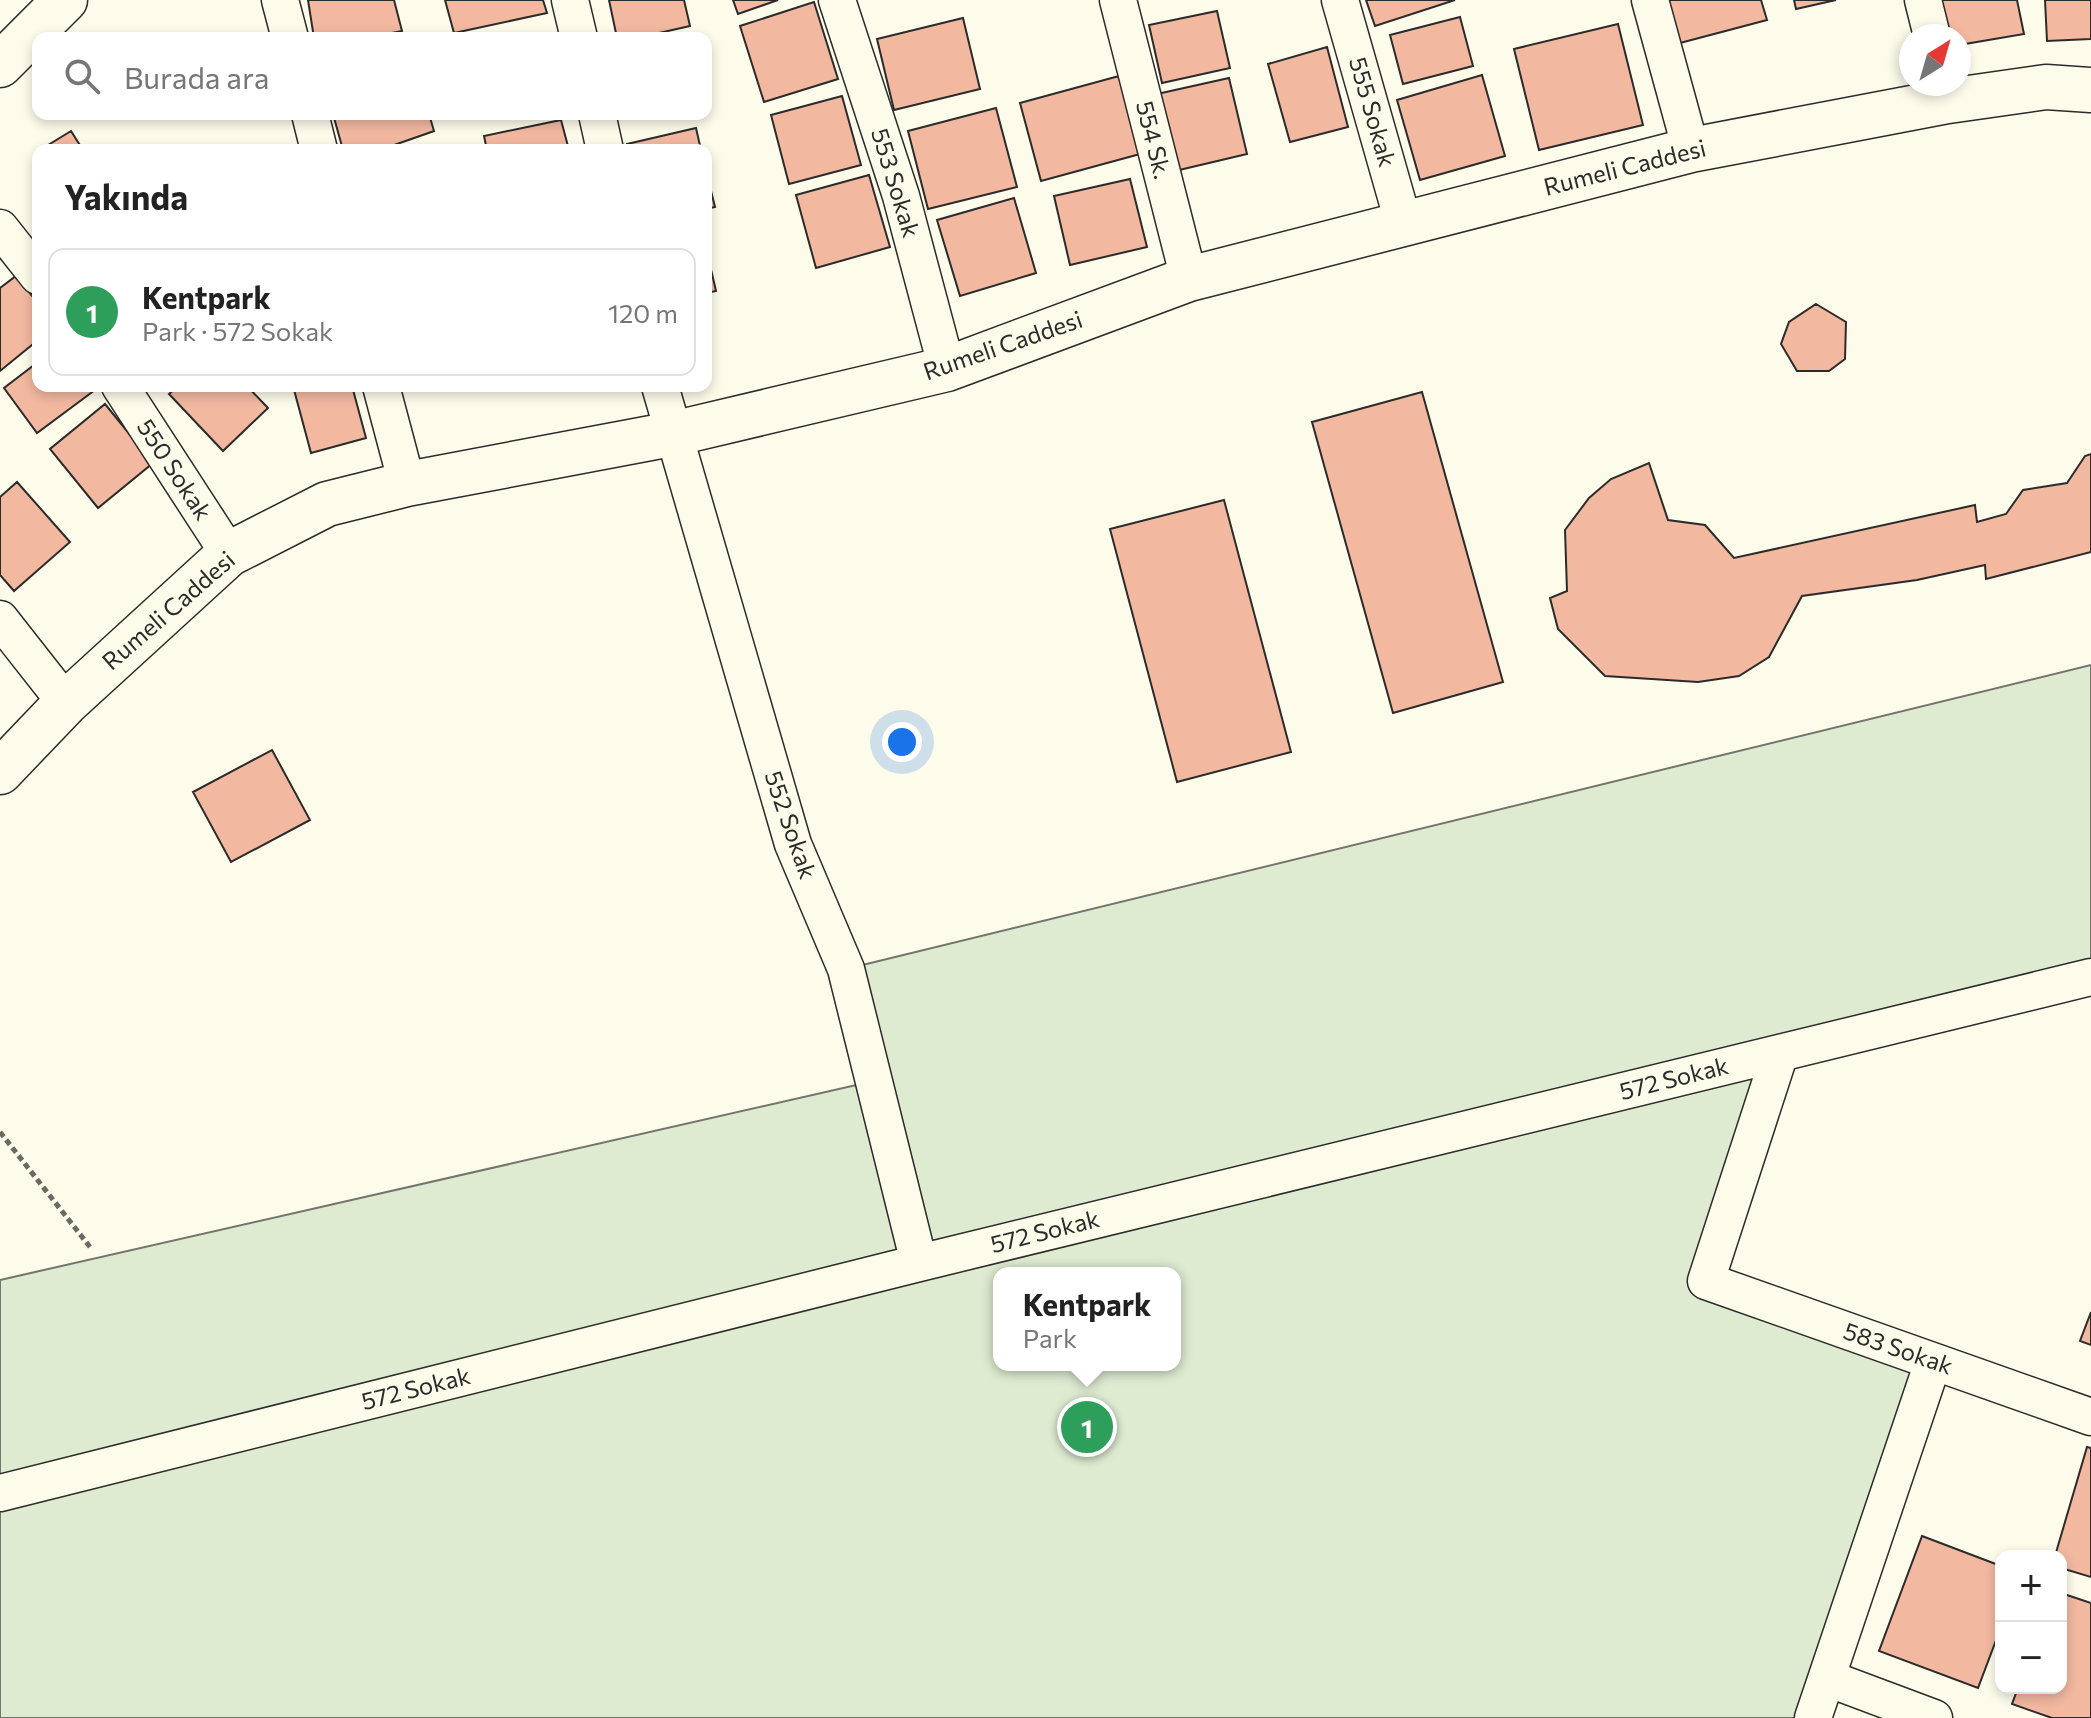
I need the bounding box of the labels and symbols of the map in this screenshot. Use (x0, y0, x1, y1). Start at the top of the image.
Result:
north arrow (1899, 24, 1971, 96)
street label: 555 Sokak (1344, 53, 1403, 170)
street label: 554 Sk. (1131, 98, 1178, 182)
street label: 553 Sokak (866, 124, 927, 241)
street label: Rumeli Caddesi (1540, 132, 1709, 201)
street label: Rumeli Caddesi (919, 304, 1086, 385)
street label: 550 Sokak (132, 413, 219, 525)
street label: Rumeli Caddesi (96, 544, 240, 675)
your location (882, 722, 922, 762)
street label: 552 Sokak (759, 767, 823, 882)
street label: 572 Sokak (1616, 1050, 1731, 1105)
street label: 572 Sokak (987, 1203, 1102, 1258)
street label: 583 Sokak (1840, 1315, 1957, 1380)
street label: 572 Sokak (358, 1360, 473, 1415)
pin: 1 (1061, 1397, 1113, 1457)

